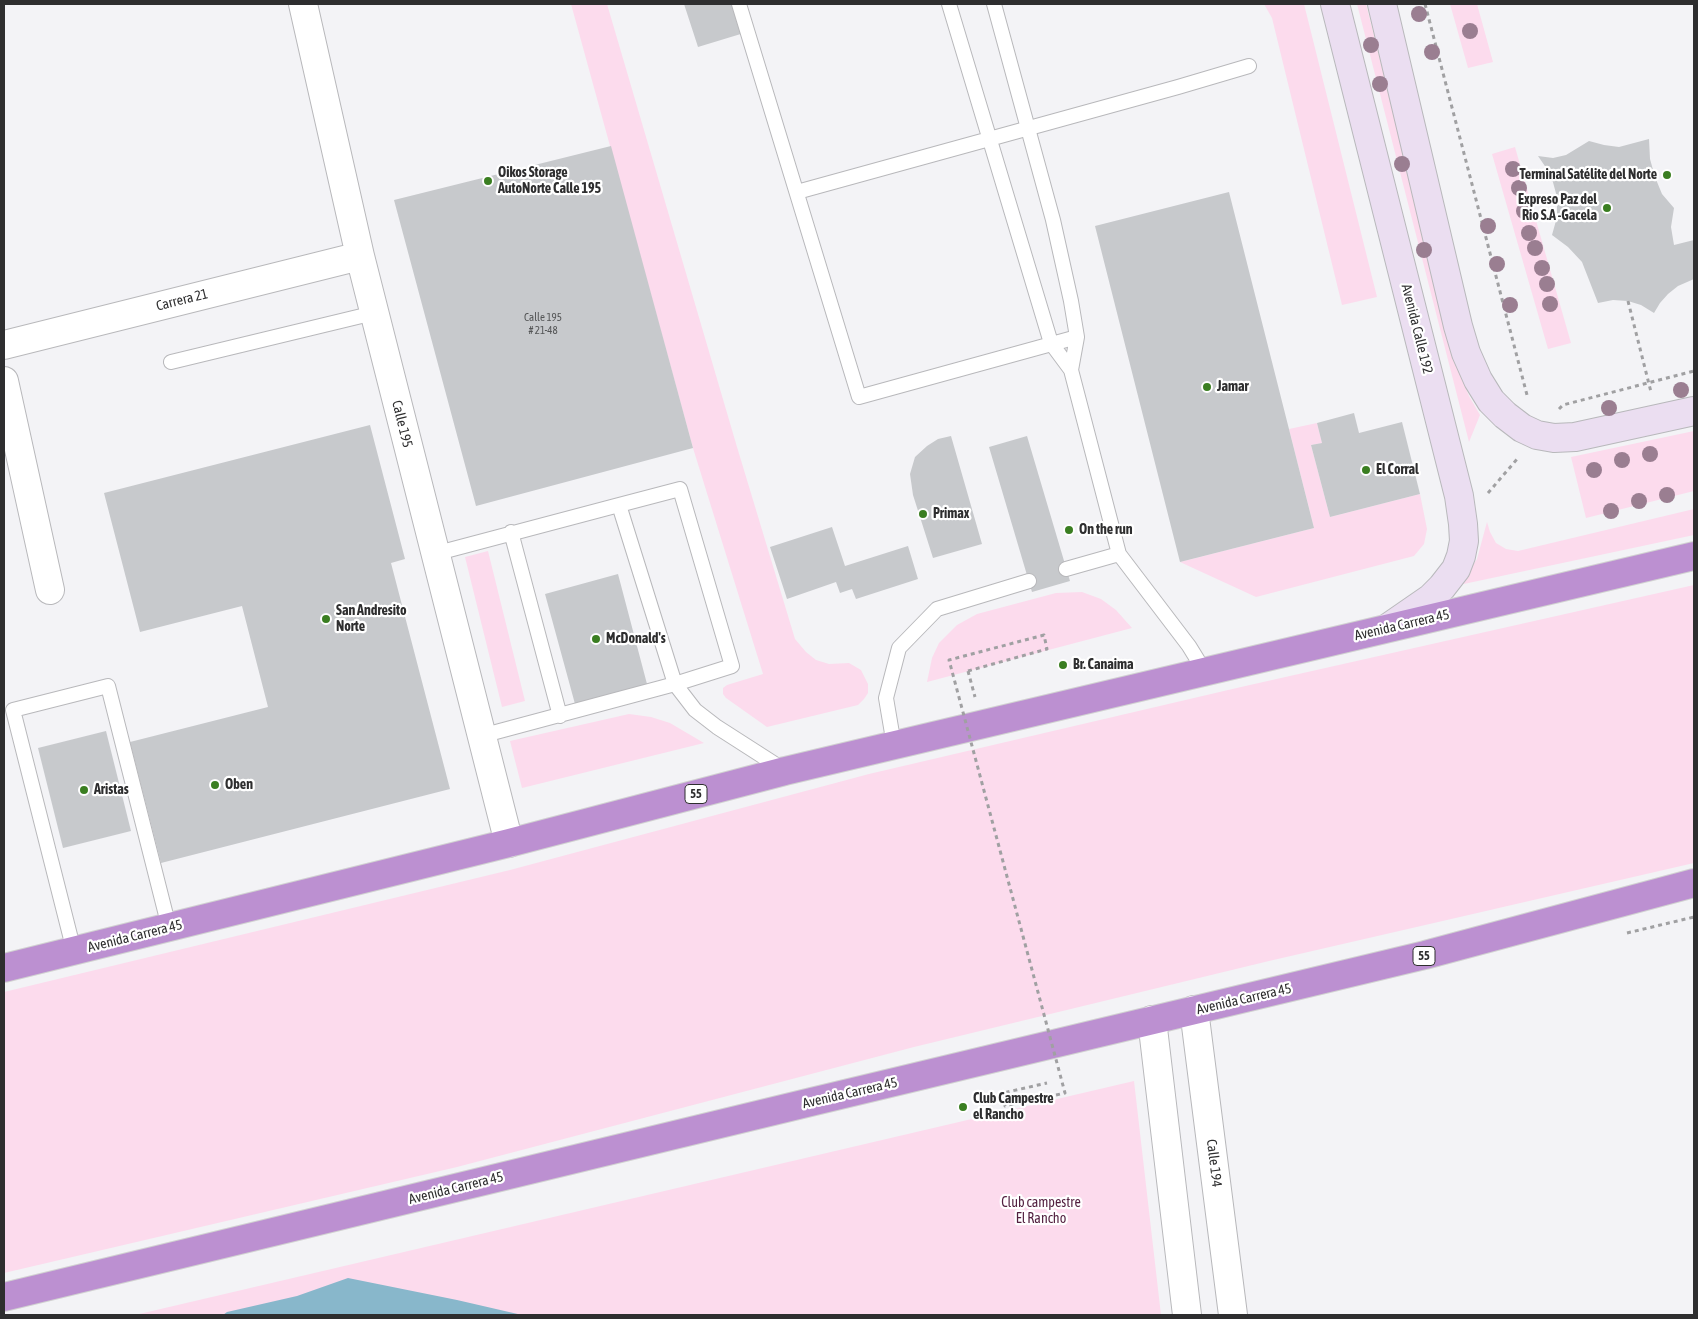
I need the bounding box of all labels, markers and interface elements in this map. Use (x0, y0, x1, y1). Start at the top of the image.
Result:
place label: Oikos Storage AutoNorte Calle 195 (498, 165, 601, 198)
place label: Terminal Satélite del Norte (1520, 167, 1657, 183)
marker: Terminal Satélite del Norte (1661, 169, 1673, 181)
marker: Oikos Storage AutoNorte Calle 195 (482, 175, 494, 187)
place label: Expreso Paz del Rio S.A -Gacela (1518, 192, 1597, 224)
marker: Expreso Paz del Rio S.A -Gacela (1601, 202, 1613, 214)
street label: Avenida Calle 192 (1398, 282, 1436, 376)
street label: Carrera 21 (154, 285, 210, 315)
house number: Calle 195 # 21-48 (524, 311, 562, 337)
place label: Jamar (1217, 379, 1249, 395)
marker: Jamar (1201, 381, 1213, 393)
street label: Calle 195 (388, 399, 416, 449)
place label: El Corral (1376, 462, 1419, 478)
marker: El Corral (1360, 464, 1372, 476)
place label: Primax (933, 506, 969, 522)
marker: Primax (917, 508, 929, 520)
place label: On the run (1079, 522, 1133, 538)
marker: On the run (1063, 524, 1075, 536)
place label: San Andresito Norte (336, 603, 407, 636)
street label: Avenida Carrera 45 (1353, 606, 1451, 644)
marker: San Andresito Norte (320, 613, 332, 625)
place label: McDonald's (606, 631, 666, 647)
marker: McDonald's (590, 633, 602, 645)
place label: Br. Canaima (1073, 657, 1134, 673)
marker: Br. Canaima (1057, 659, 1069, 671)
place label: Oben (225, 777, 253, 793)
marker: Oben (209, 779, 221, 791)
place label: Aristas (94, 782, 129, 798)
marker: Aristas (78, 784, 90, 796)
road number: 55 (685, 784, 707, 804)
street label: Avenida Carrera 45 (86, 916, 184, 956)
road number: 55 (1413, 946, 1435, 966)
street label: Avenida Carrera 45 (1195, 980, 1293, 1018)
street label: Avenida Carrera 45 (801, 1074, 899, 1112)
place label: Club Campestre el Rancho (973, 1091, 1054, 1124)
marker: Club Campestre el Rancho (957, 1101, 969, 1113)
street label: Calle 194 (1203, 1138, 1225, 1188)
street label: Avenida Carrera 45 (407, 1168, 505, 1208)
park label: Club campestre El Rancho (1001, 1195, 1081, 1228)

